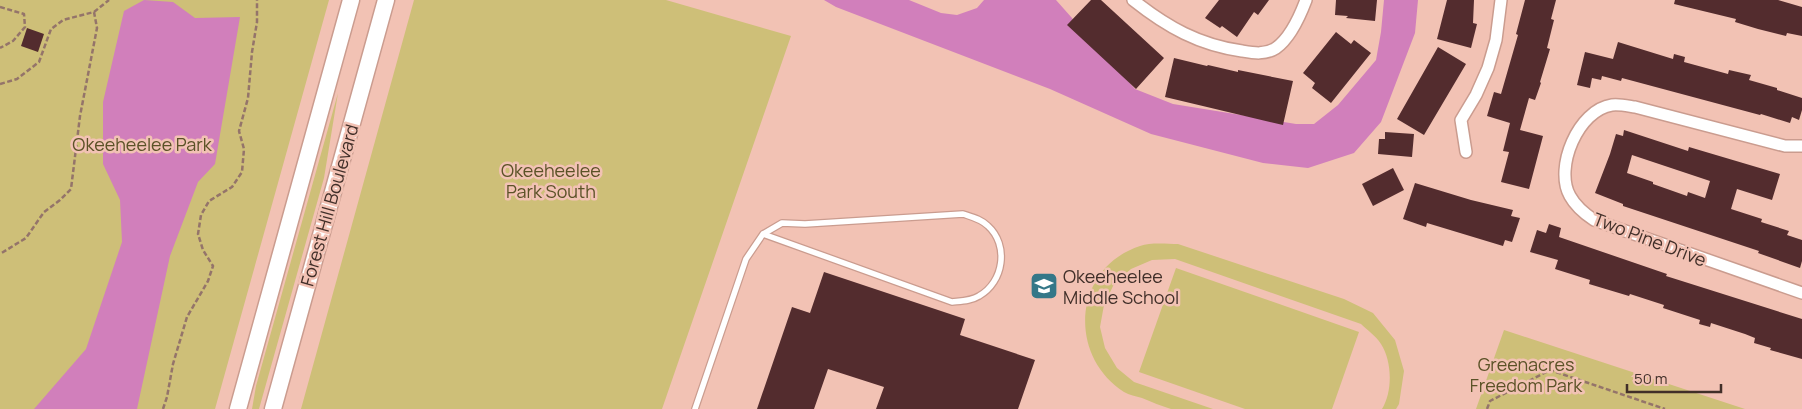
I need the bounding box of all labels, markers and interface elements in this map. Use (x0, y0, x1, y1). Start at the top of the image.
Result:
street label: Forest Hill Boulevard (294, 121, 364, 289)
park label: Okeeheelee Park (72, 132, 213, 156)
park label: Okeeheelee Park South (501, 158, 601, 203)
street label: Two Pine Drive (1590, 206, 1710, 272)
place label: Okeeheelee Middle School (1063, 264, 1179, 309)
school or university icon: Okeeheelee Middle School (1029, 271, 1059, 301)
park label: Greenacres Freedom Park (1470, 352, 1583, 397)
scale bar (1627, 362, 1721, 394)
text: 50 m (1634, 368, 1668, 389)

